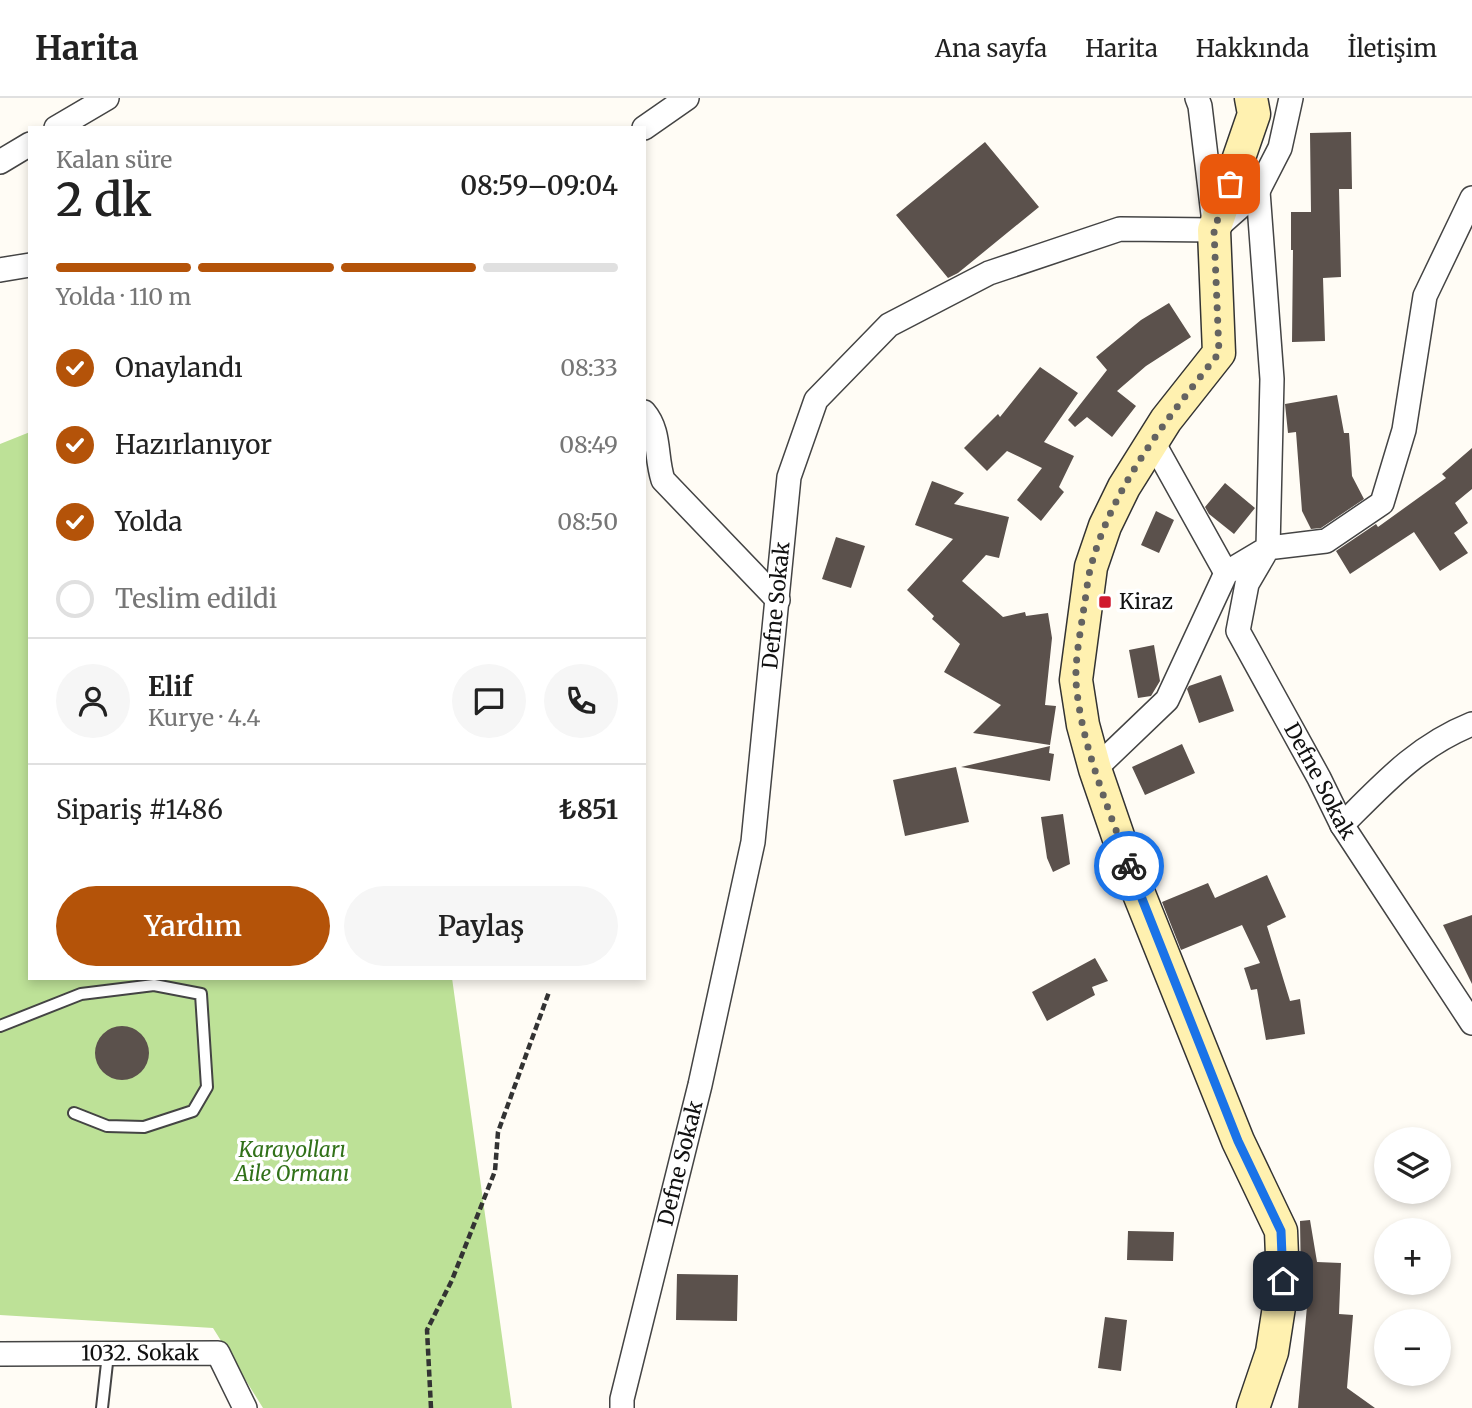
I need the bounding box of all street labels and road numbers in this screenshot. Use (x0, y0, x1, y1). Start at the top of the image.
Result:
street label: Defne Sokak (756, 540, 796, 670)
street label: Defne Sokak (1278, 718, 1362, 845)
street label: Defne Sokak (652, 1097, 709, 1228)
street label: 1032. Sokak (81, 1339, 200, 1367)

